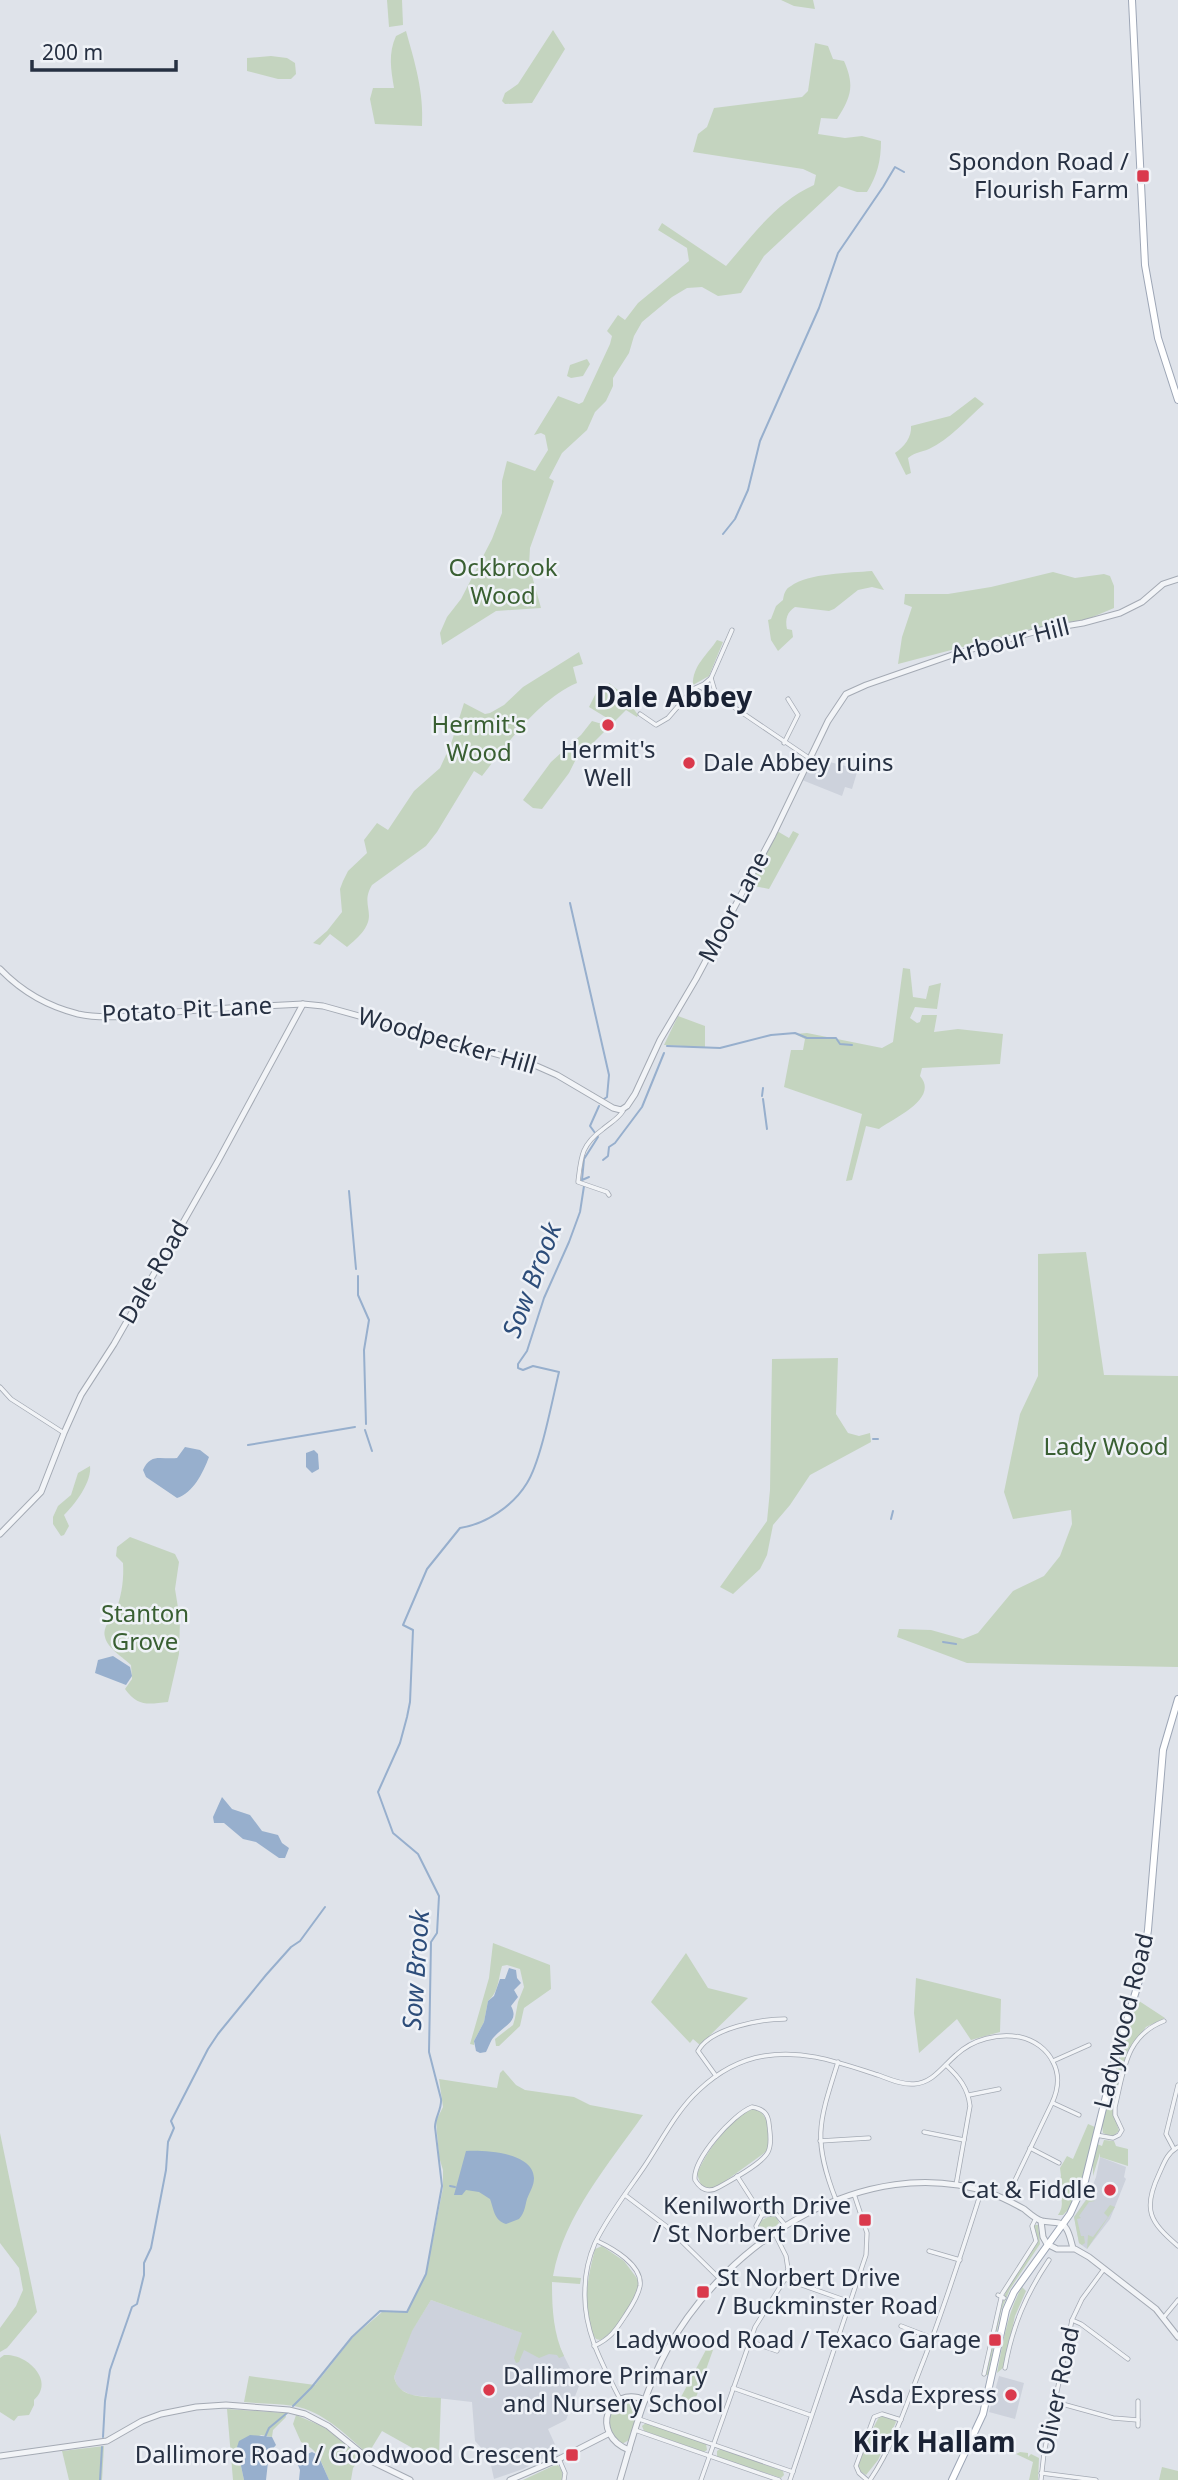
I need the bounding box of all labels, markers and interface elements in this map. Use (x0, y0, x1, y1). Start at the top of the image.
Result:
scale bar (32, 28, 175, 72)
text: 200 m (42, 38, 103, 66)
place label: Spondon Road / Flourish Farm (949, 144, 1129, 205)
marker: Spondon Road / Flourish Farm (1135, 168, 1151, 184)
park label: Ockbrook Wood (448, 550, 558, 611)
street label: Arbour Hill (947, 609, 1073, 670)
district label: Dale Abbey (596, 677, 752, 715)
park label: Hermit's Wood (431, 707, 527, 768)
marker: Hermit's Well (600, 717, 616, 733)
place label: Hermit's Well (560, 732, 656, 793)
place label: Dale Abbey ruins (703, 745, 894, 778)
marker: Dale Abbey ruins (681, 755, 697, 771)
street label: Moor Lane (690, 845, 776, 968)
street label: Potato Pit Lane (101, 988, 273, 1029)
street label: Woodpecker Hill (354, 998, 541, 1081)
street label: Dale Road (110, 1213, 196, 1329)
water label: Sow Brook (493, 1216, 570, 1342)
park label: Lady Wood (1044, 1429, 1168, 1462)
park label: Stanton Grove (101, 1596, 189, 1657)
water label: Sow Brook (393, 1908, 437, 2031)
street label: Ladywood Road (1085, 1930, 1160, 2112)
place label: Cat & Fiddle (961, 2172, 1096, 2205)
marker: Cat & Fiddle (1102, 2182, 1118, 2198)
place label: Kenilworth Drive / St Norbert Drive (653, 2188, 851, 2249)
marker: Kenilworth Drive / St Norbert Drive (857, 2212, 873, 2228)
place label: St Norbert Drive / Buckminster Road (717, 2260, 938, 2321)
marker: St Norbert Drive / Buckminster Road (695, 2284, 711, 2300)
place label: Ladywood Road / Texaco Garage (615, 2322, 981, 2355)
street label: Oliver Road (1027, 2323, 1086, 2458)
marker: Ladywood Road / Texaco Garage (987, 2332, 1003, 2348)
place label: Dallimore Primary and Nursery School (503, 2358, 723, 2419)
place label: Asda Express (849, 2377, 997, 2410)
marker: Dallimore Primary and Nursery School (481, 2382, 497, 2398)
marker: Asda Express (1003, 2387, 1019, 2403)
district label: Kirk Hallam (852, 2422, 1016, 2460)
place label: Dallimore Road / Goodwood Crescent (135, 2437, 558, 2470)
marker: Dallimore Road / Goodwood Crescent (564, 2447, 580, 2463)

